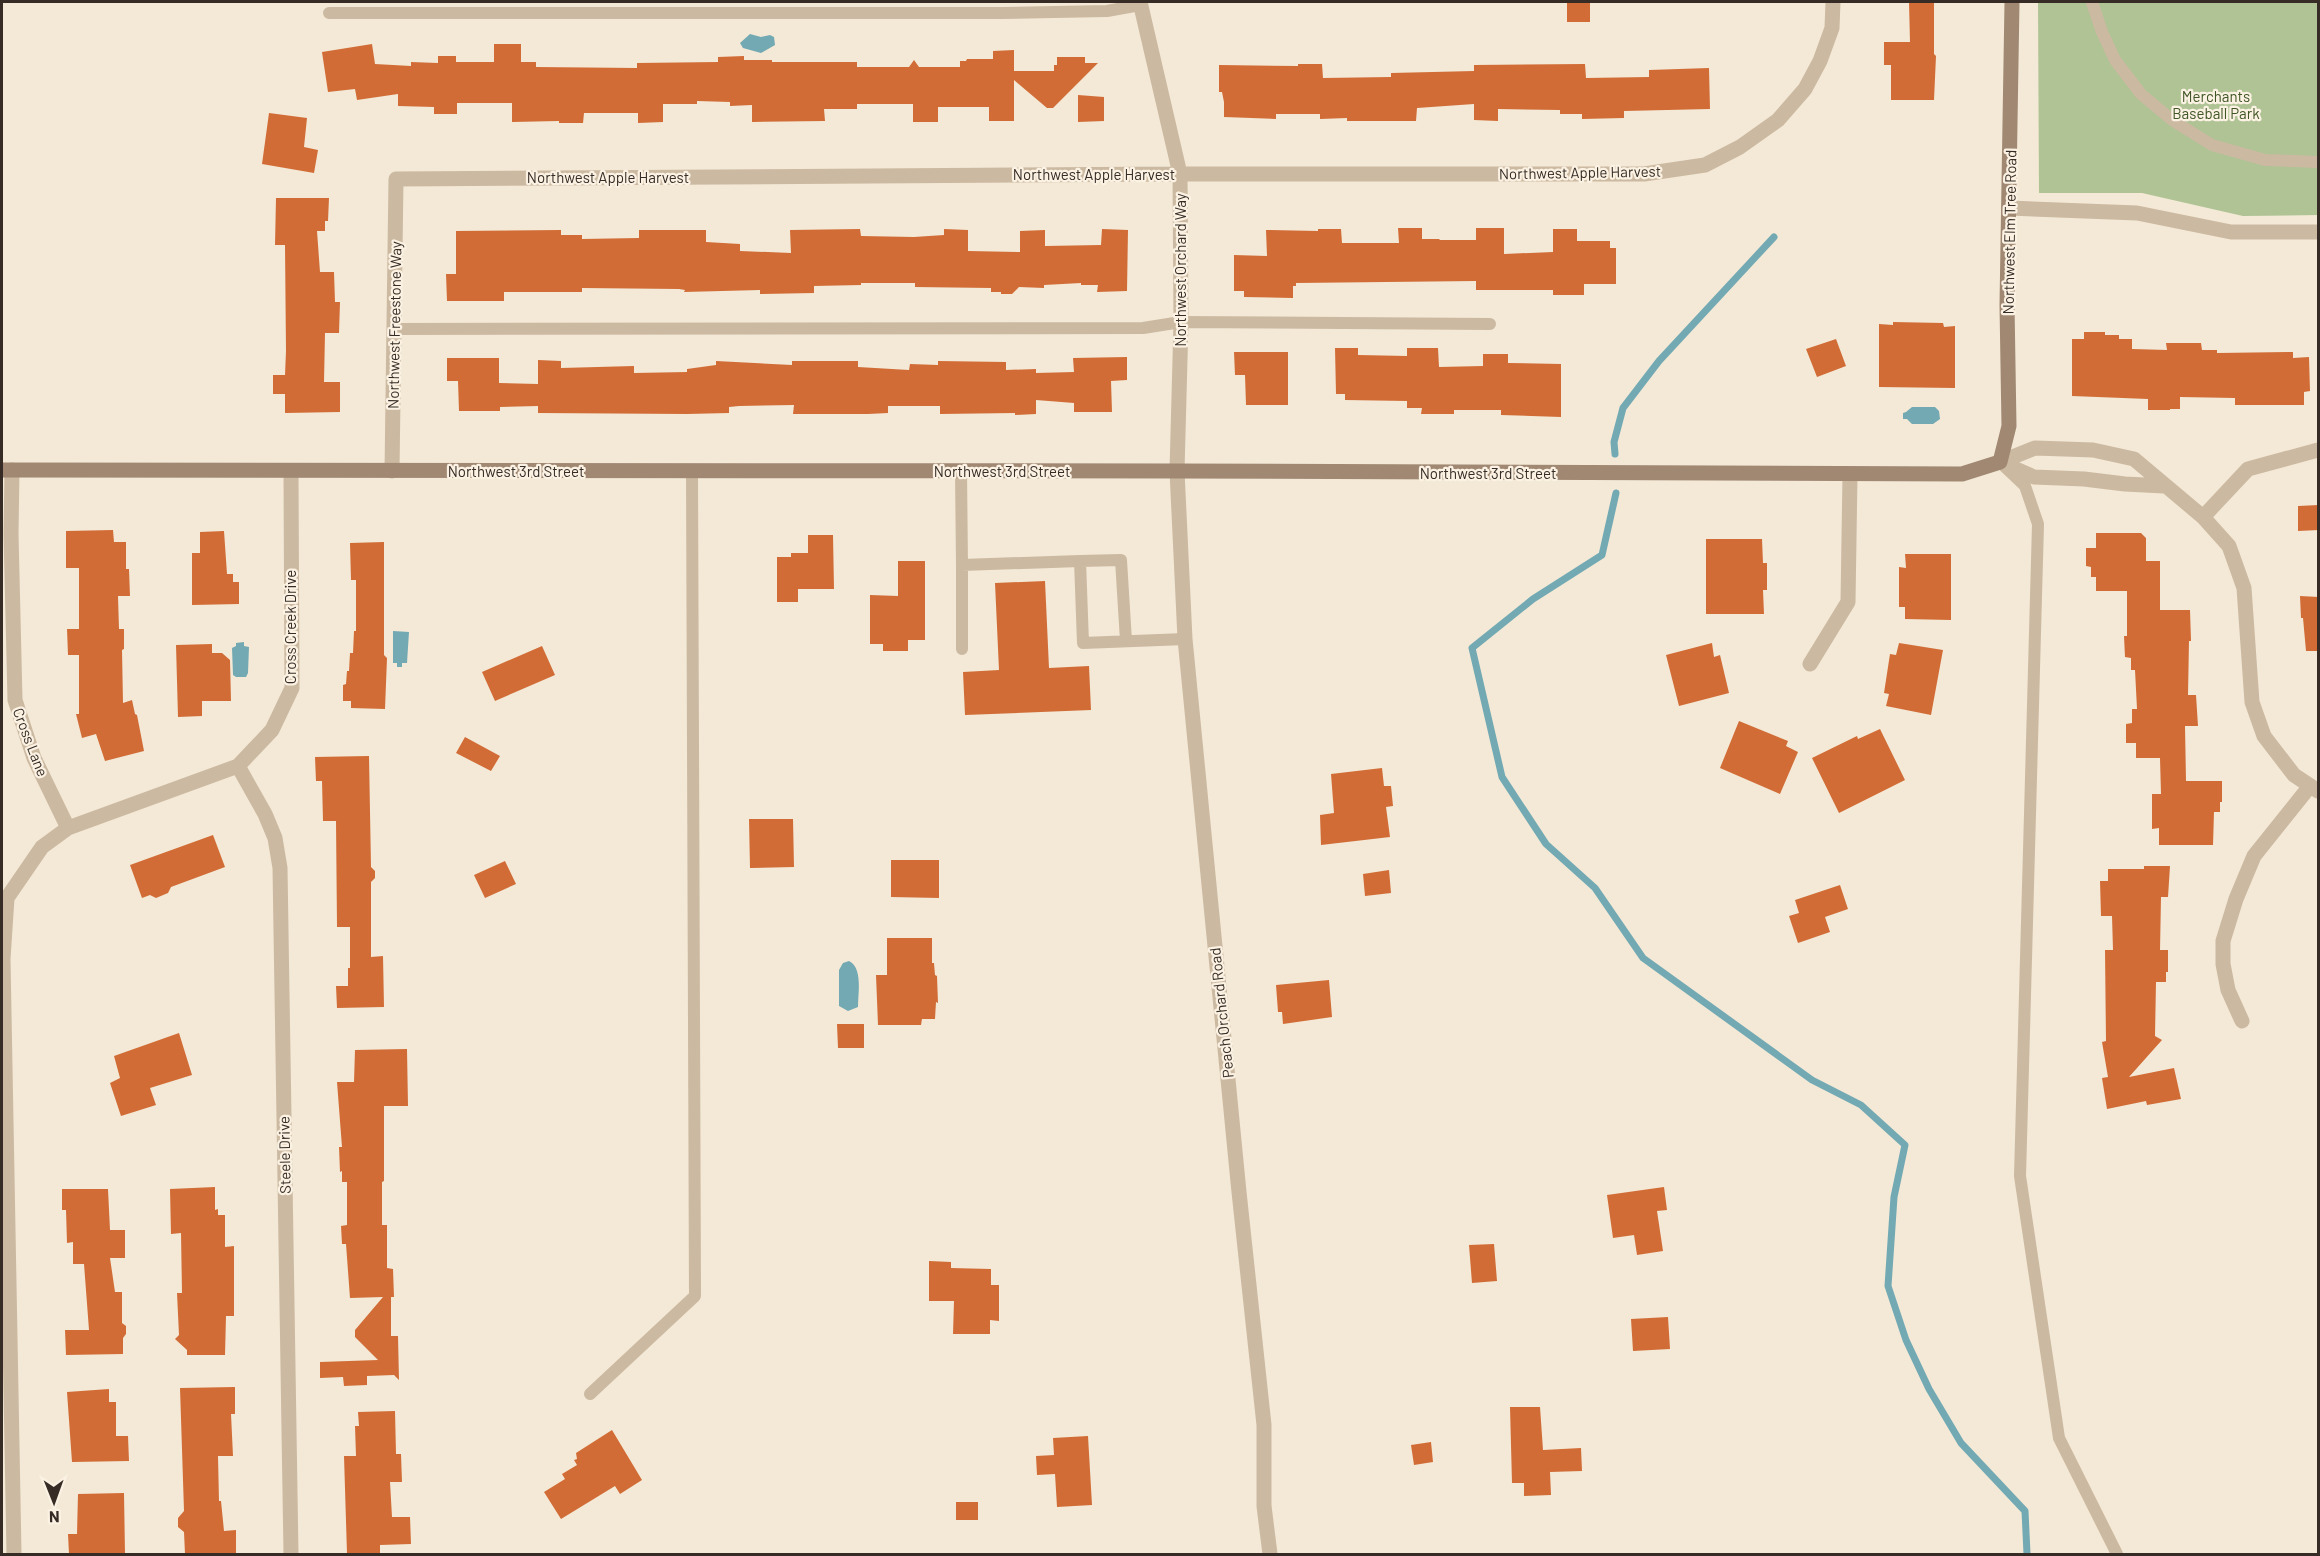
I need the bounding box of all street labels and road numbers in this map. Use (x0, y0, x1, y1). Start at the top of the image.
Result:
street label: Northwest Elm Tree Road (1999, 150, 2019, 314)
street label: Northwest Apple Harvest (1499, 162, 1661, 182)
street label: Northwest Apple Harvest (1013, 165, 1175, 183)
street label: Northwest Apple Harvest (527, 168, 689, 186)
street label: Northwest Orchard Way (1171, 193, 1189, 347)
street label: Northwest Freestone Way (384, 241, 404, 409)
street label: Northwest 3rd Street (448, 462, 584, 480)
street label: Northwest 3rd Street (934, 462, 1070, 480)
street label: Northwest 3rd Street (1420, 464, 1556, 482)
street label: Cross Creek Drive (281, 570, 299, 684)
street label: Cross Lane (10, 705, 52, 779)
street label: Peach Orchard Road (1205, 947, 1237, 1079)
street label: Steele Drive (274, 1116, 294, 1194)

